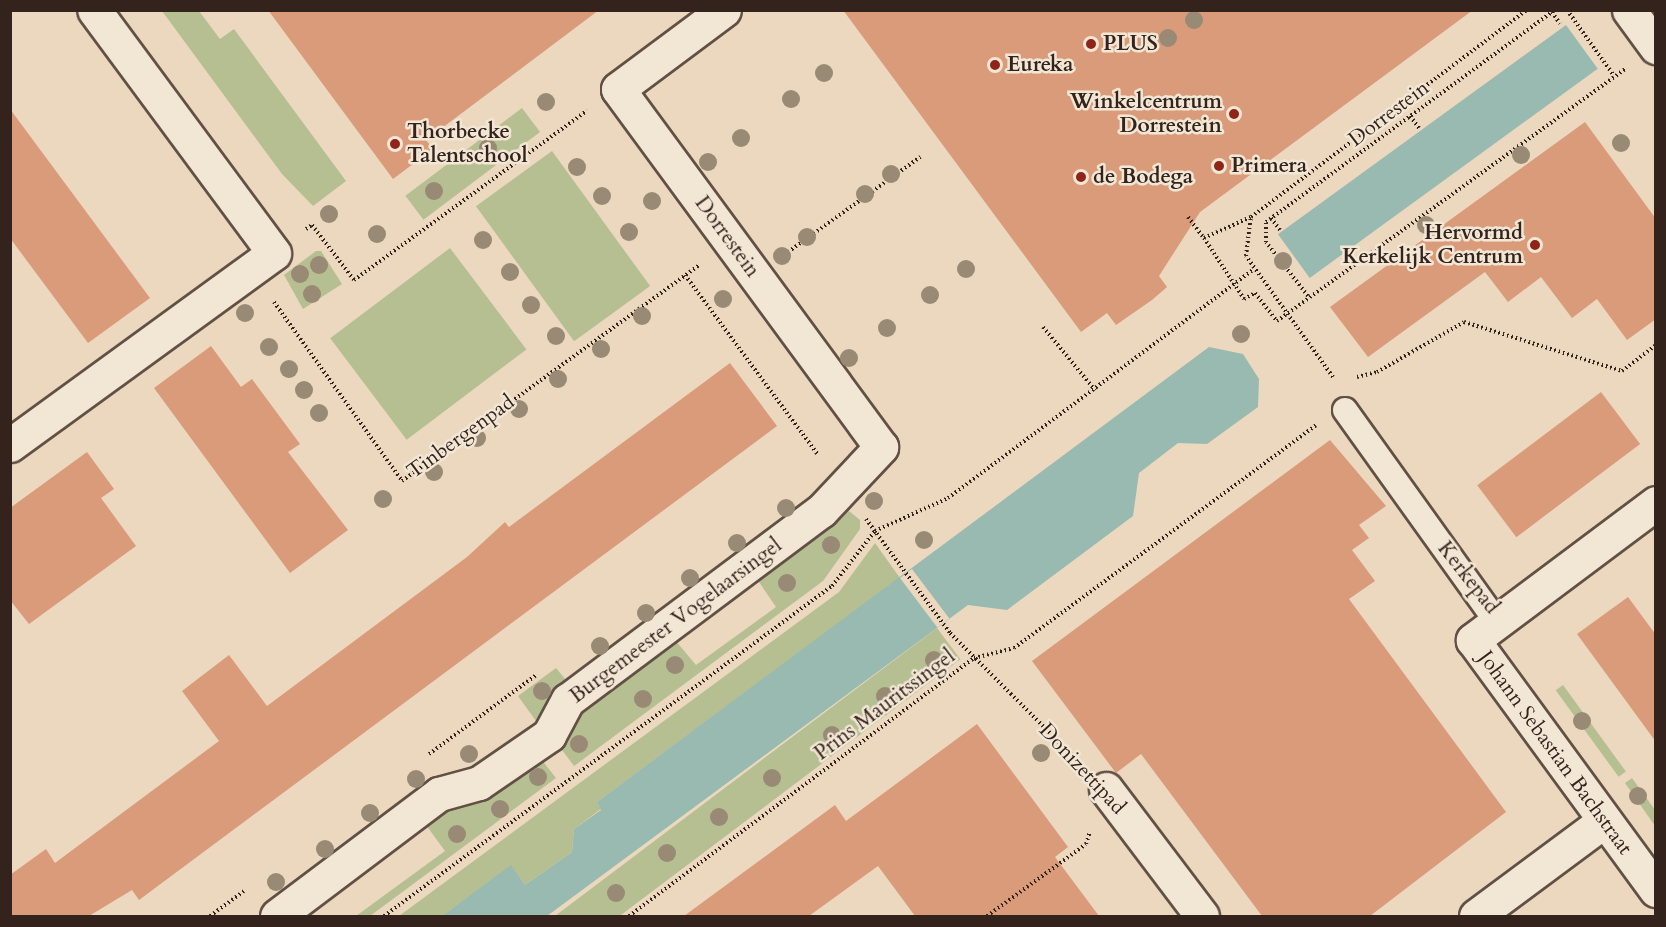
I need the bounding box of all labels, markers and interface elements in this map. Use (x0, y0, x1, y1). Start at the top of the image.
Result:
place label: PLUS (1103, 31, 1158, 57)
marker: PLUS (1084, 37, 1098, 51)
place label: Eureka (1007, 52, 1073, 78)
marker: Eureka (988, 58, 1002, 72)
street label: Dorrestein (1344, 76, 1434, 152)
place label: Winkelcentrum Dorrestein (1070, 89, 1222, 139)
marker: Winkelcentrum Dorrestein (1227, 107, 1241, 121)
place label: Thorbecke Talentschool (407, 119, 528, 169)
marker: Thorbecke Talentschool (388, 137, 402, 151)
place label: Primera (1231, 153, 1307, 179)
marker: Primera (1212, 159, 1226, 173)
place label: de Bodega (1093, 164, 1193, 190)
marker: de Bodega (1074, 170, 1088, 184)
street label: Dorrestein (689, 191, 765, 283)
place label: Hervormd Kerkelijk Centrum (1342, 220, 1523, 270)
marker: Hervormd Kerkelijk Centrum (1528, 238, 1542, 252)
street label: Tinbergenpad (402, 390, 520, 484)
street label: Burgemeester Vogelaarsingel (565, 533, 787, 709)
street label: Kerkepad (1432, 537, 1504, 619)
street label: Prins Mauritssingel (810, 644, 960, 766)
street label: Johann Sebastian Bachstraat (1473, 646, 1637, 860)
street label: Donizettipad (1033, 718, 1131, 820)

